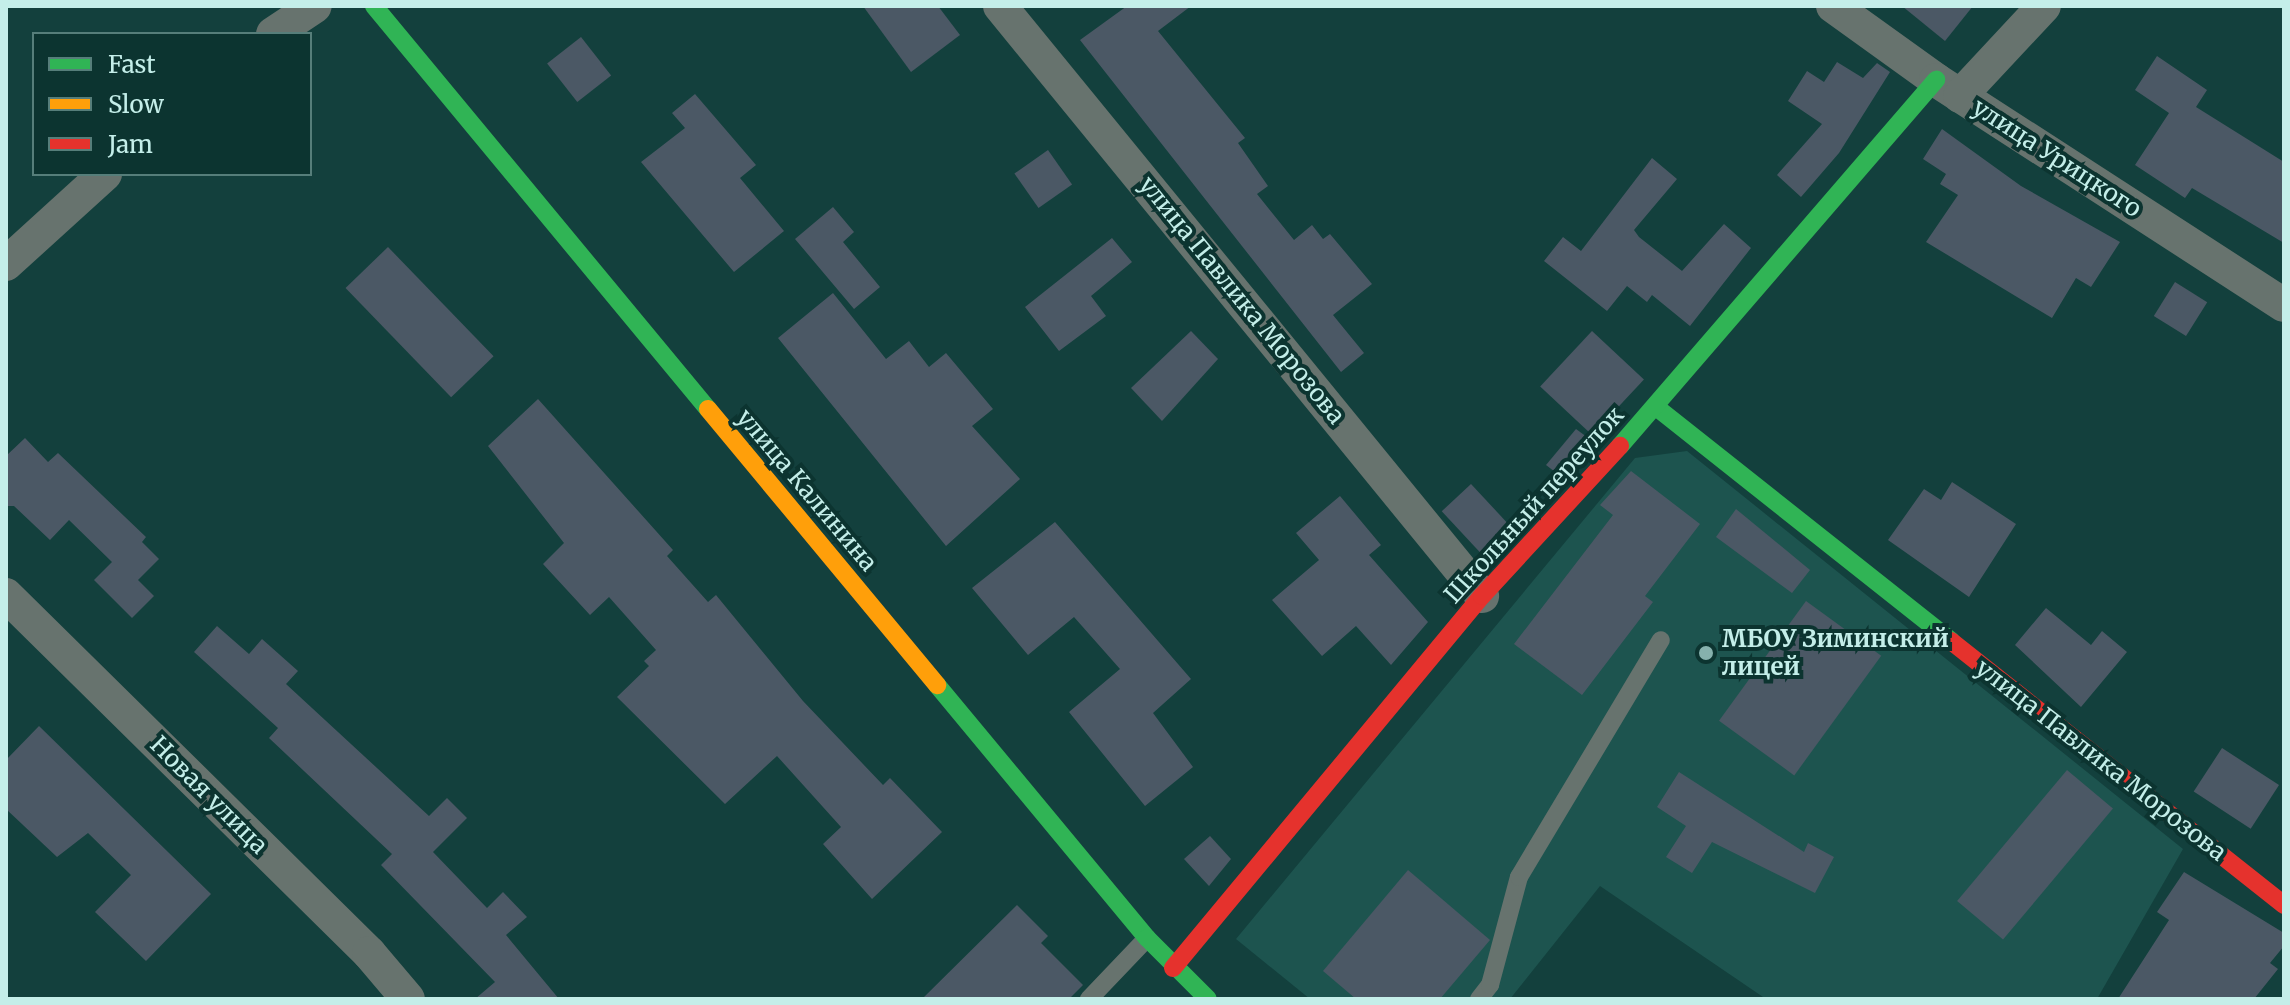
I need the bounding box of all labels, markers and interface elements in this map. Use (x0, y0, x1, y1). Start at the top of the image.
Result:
legend (32, 32, 312, 176)
text: Fast (108, 49, 156, 80)
text: Slow (108, 89, 164, 120)
street label: улица Урицкого (1967, 93, 2147, 223)
text: Jam (108, 129, 153, 160)
street label: улица Павлика Морозова (1133, 170, 1351, 430)
street label: Школьный переулок (1438, 401, 1630, 609)
street label: улица Калинина (731, 403, 883, 577)
place label: МБОУ Зиминский лицей (1722, 625, 1949, 681)
marker: МБОУ Зиминский лицей (1697, 644, 1715, 662)
street label: улица Павлика Морозова (1970, 653, 2232, 867)
street label: Новая улица (144, 730, 274, 860)

